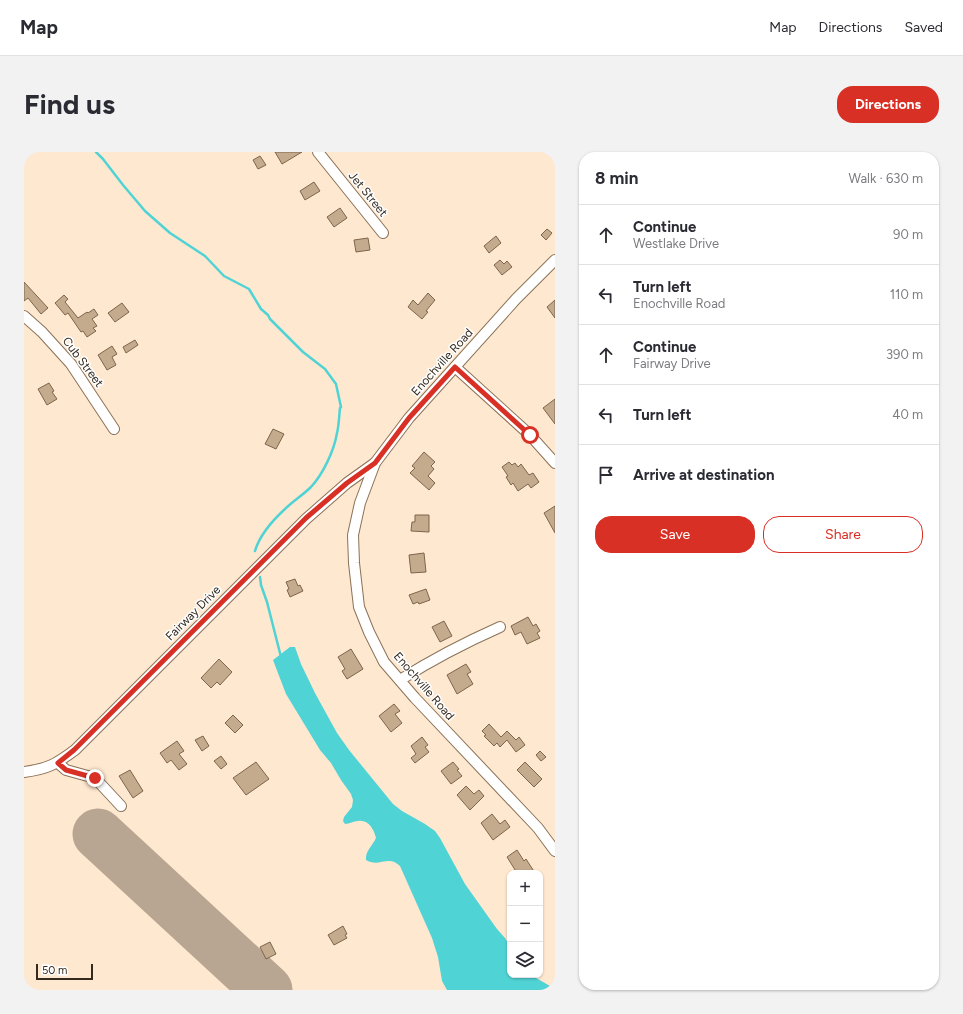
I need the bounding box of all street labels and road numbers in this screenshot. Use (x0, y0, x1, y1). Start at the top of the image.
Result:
street label: Jet Street (346, 169, 391, 220)
street label: Enochville Road (408, 326, 476, 398)
street label: Cub Street (60, 334, 107, 390)
street label: Fairway Drive (163, 582, 224, 643)
street label: Enochville Road (391, 649, 457, 723)

